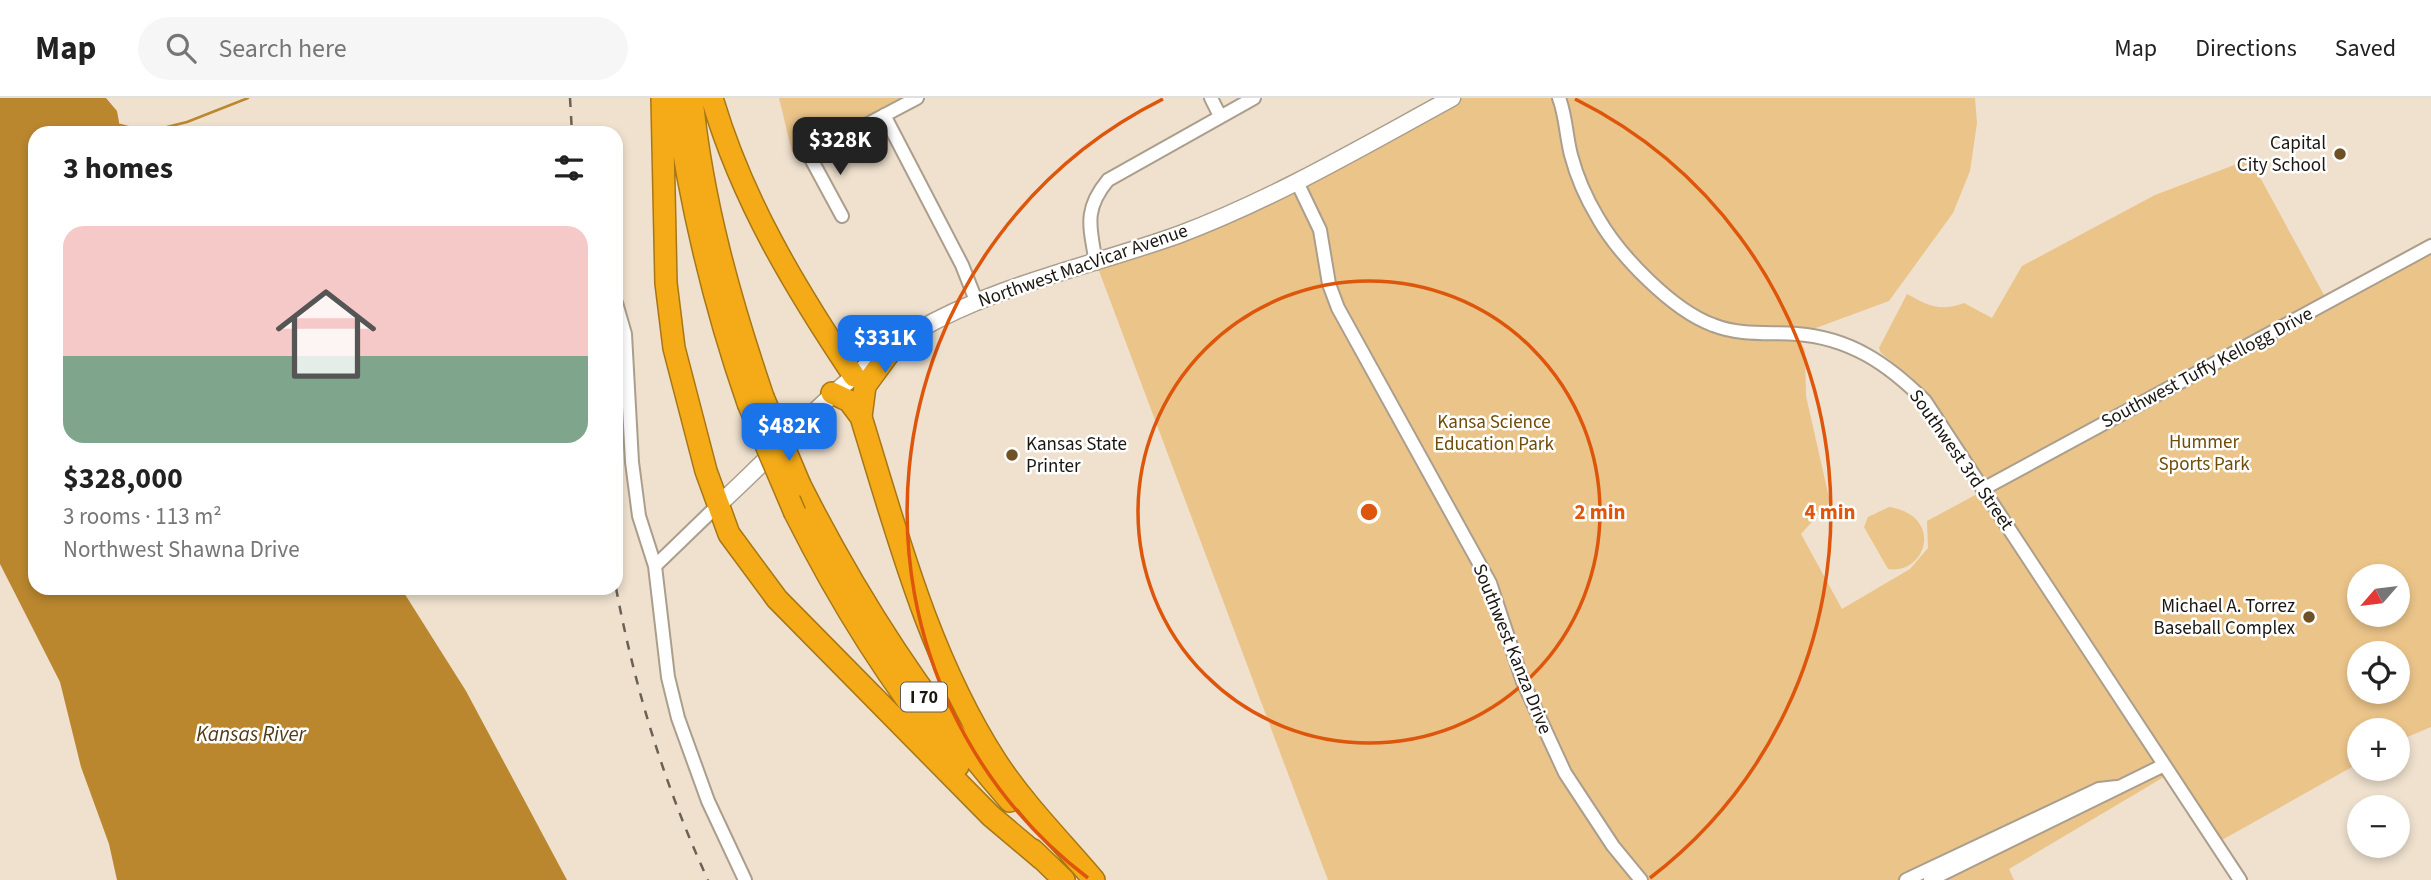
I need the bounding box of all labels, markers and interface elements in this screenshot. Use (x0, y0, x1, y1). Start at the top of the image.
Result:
search box (138, 17, 628, 80)
text: Map (35, 25, 96, 72)
icon: search (162, 29, 200, 67)
text: Search here (218, 30, 347, 67)
text: Map (2114, 31, 2157, 66)
text: Directions (2195, 31, 2297, 66)
text: Saved (2335, 31, 2396, 66)
pin: $328K (791, 118, 889, 177)
text: $328K (809, 123, 871, 156)
place label: Capital City School (2237, 130, 2326, 179)
marker: Capital City School (2332, 146, 2348, 162)
text: 3 homes (63, 147, 173, 190)
icon: filters (550, 149, 588, 187)
street label: Northwest MacVicar Avenue (975, 217, 1191, 315)
icon: home (263, 271, 389, 397)
street label: Southwest Tuffy Kellogg Drive (2096, 301, 2318, 435)
pin: $331K (836, 316, 934, 375)
text: $331K (854, 321, 916, 354)
street label: Southwest 3rd Street (1902, 384, 2020, 536)
pin: $482K (740, 404, 838, 463)
text: $482K (758, 409, 820, 442)
park label: Kansa Science Education Park (1434, 409, 1554, 458)
park label: Hummer Sports Park (2158, 429, 2250, 478)
place label: Kansas State Printer (1026, 431, 1127, 480)
marker: Kansas State Printer (1004, 447, 1020, 463)
text: $328,000 (63, 457, 183, 500)
text: 2 min (1574, 497, 1626, 527)
text: 4 min (1804, 497, 1856, 527)
text: 3 rooms · 113 m² (63, 500, 222, 533)
centre of rings (1357, 500, 1381, 524)
text: Northwest Shawna Drive (63, 533, 300, 566)
street label: Southwest Kanza Drive (1465, 560, 1559, 738)
north arrow (2347, 564, 2410, 626)
map controls (2347, 564, 2410, 858)
place label: Michael A. Torrez Baseball Complex (2154, 593, 2296, 642)
marker: Michael A. Torrez Baseball Complex (2301, 609, 2317, 625)
button: locate (2347, 641, 2410, 704)
road number: I 70 (901, 682, 947, 712)
button: + (2347, 718, 2410, 781)
water label: Kansas River (196, 719, 306, 749)
button: − (2347, 795, 2410, 858)

